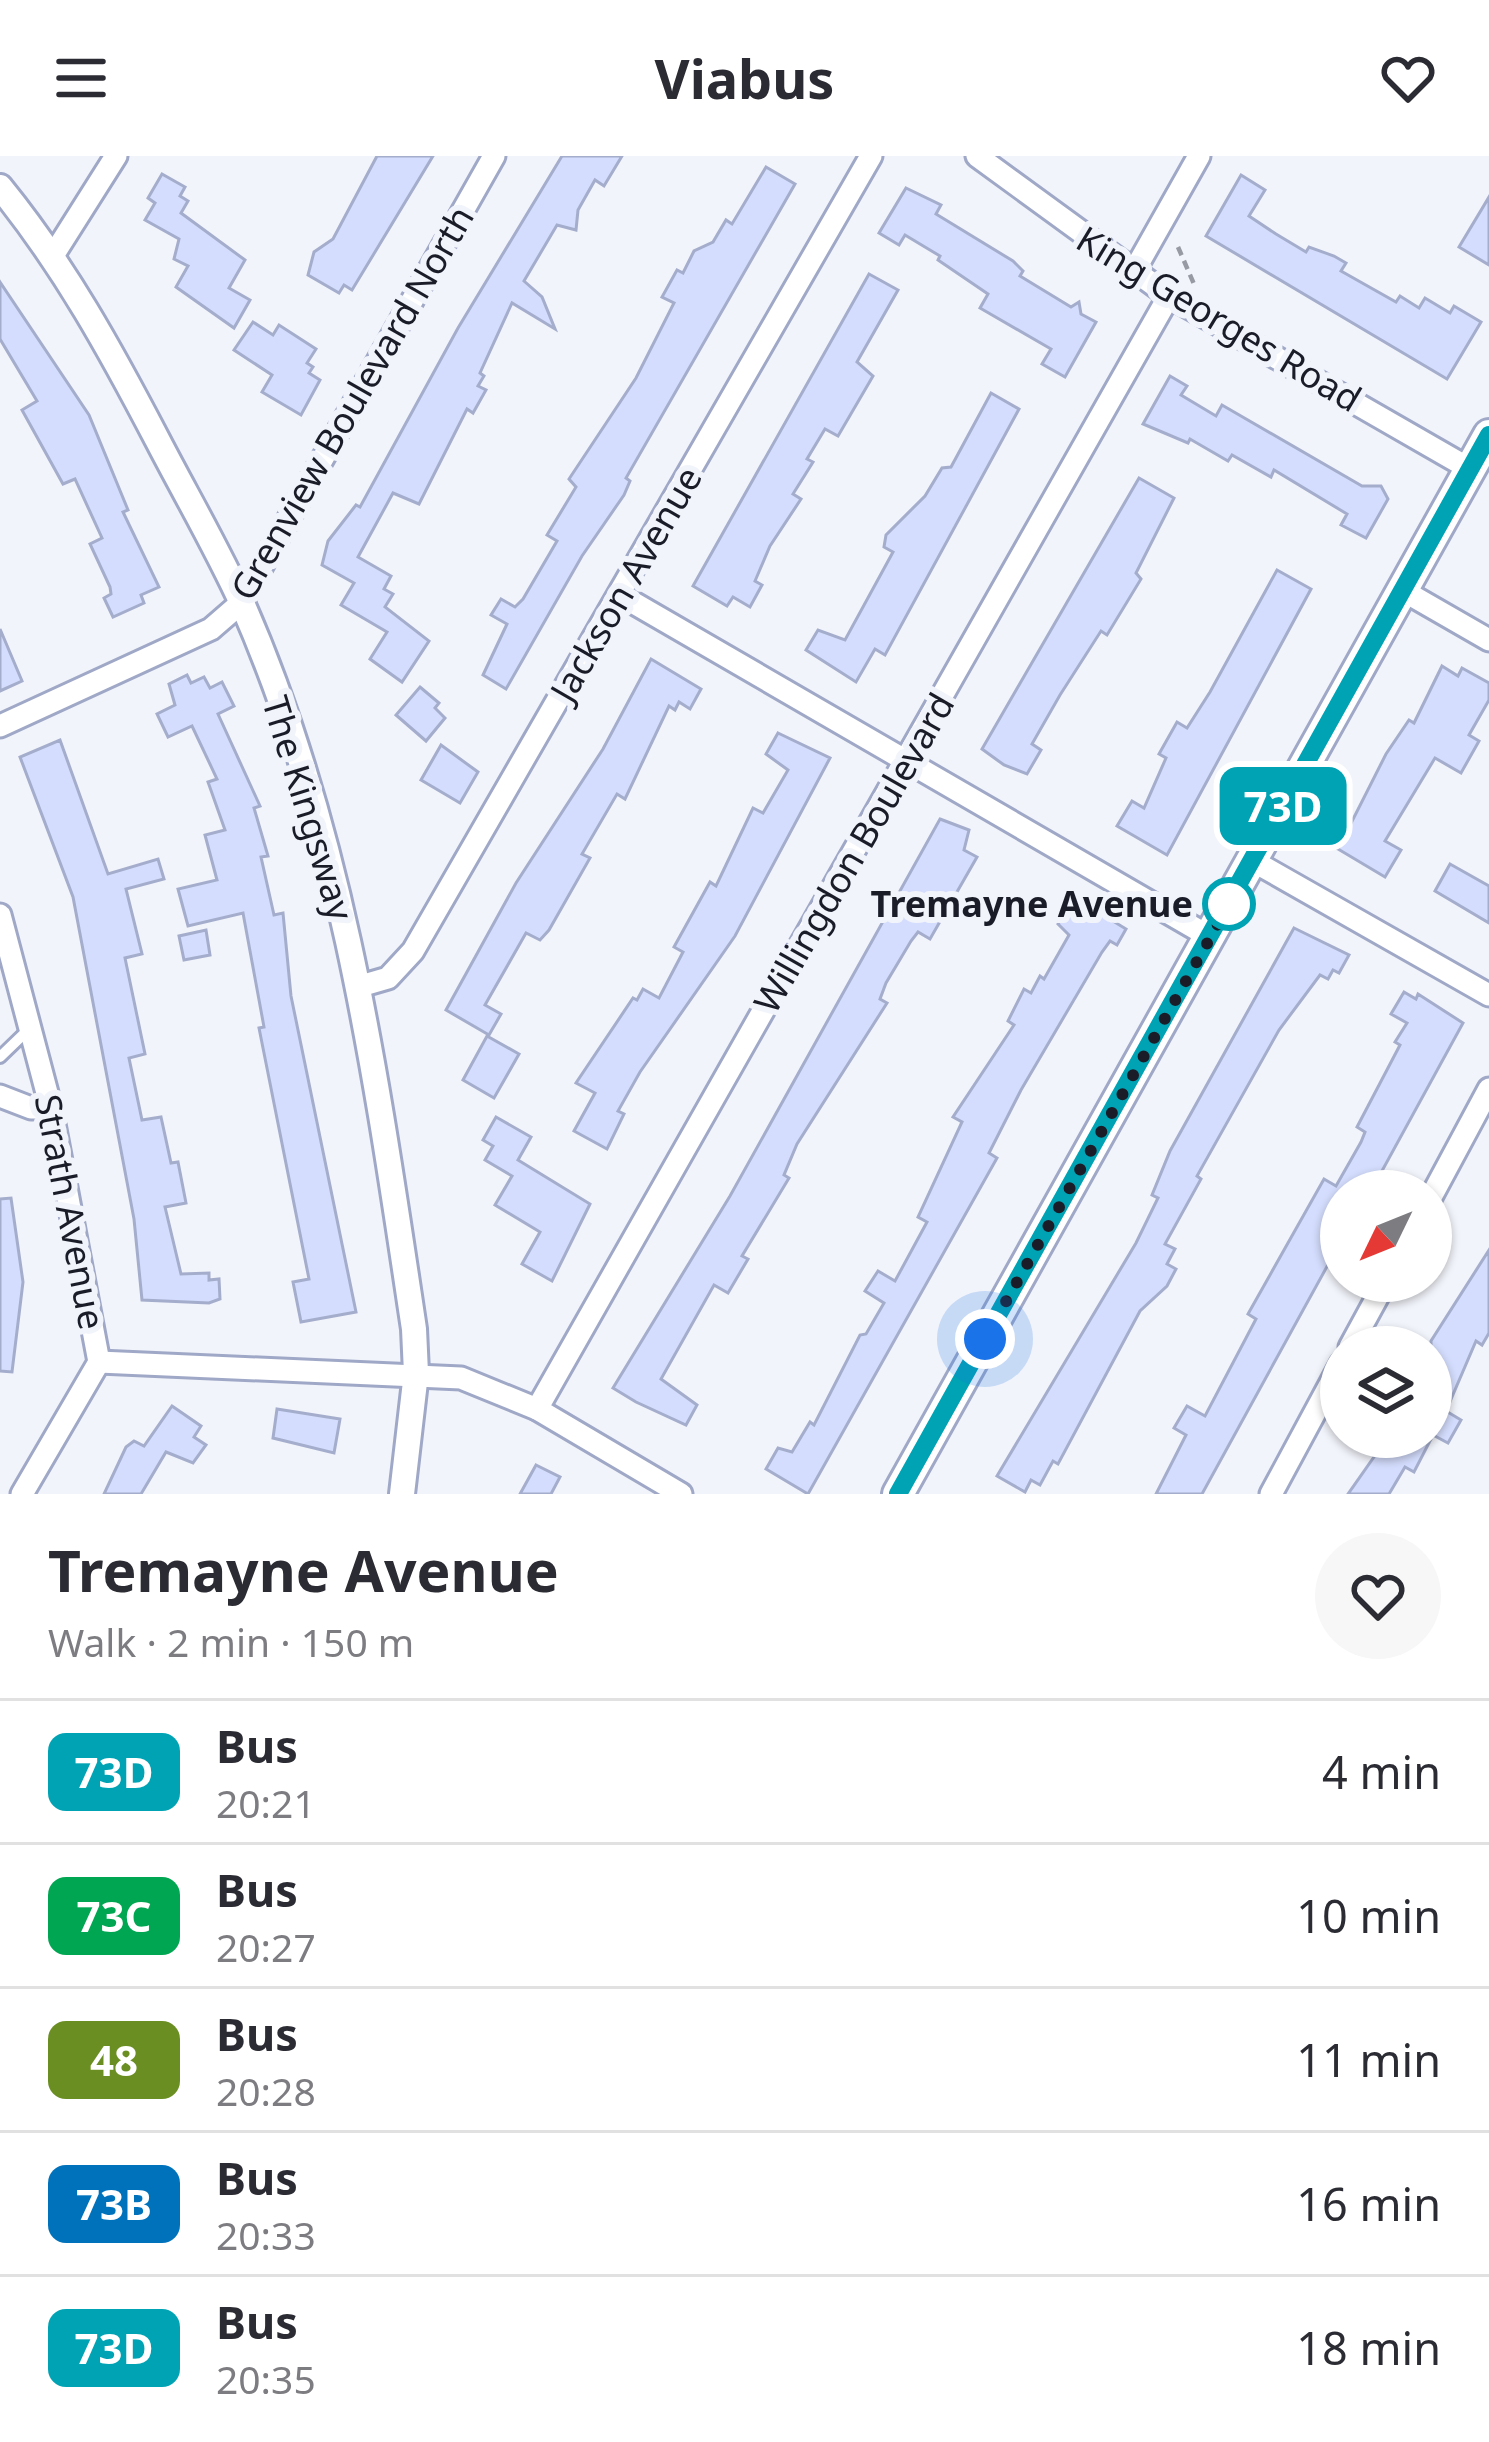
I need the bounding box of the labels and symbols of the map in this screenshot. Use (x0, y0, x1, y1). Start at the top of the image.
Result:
street label: Grenview Boulevard North (218, 197, 485, 609)
street label: King Georges Road (1068, 214, 1371, 423)
street label: Jackson Avenue (537, 457, 713, 713)
street label: Willingdon Boulevard (742, 684, 965, 1022)
street label: The Kingsway (251, 690, 366, 927)
line badge: 73D (1214, 767, 1352, 845)
place label: Tremayne Avenue (870, 879, 1193, 928)
marker: Tremayne Avenue (1204, 879, 1254, 929)
street label: Strath Avenue (24, 1090, 117, 1333)
north arrow (1320, 1170, 1452, 1302)
your location (955, 1309, 1015, 1369)

